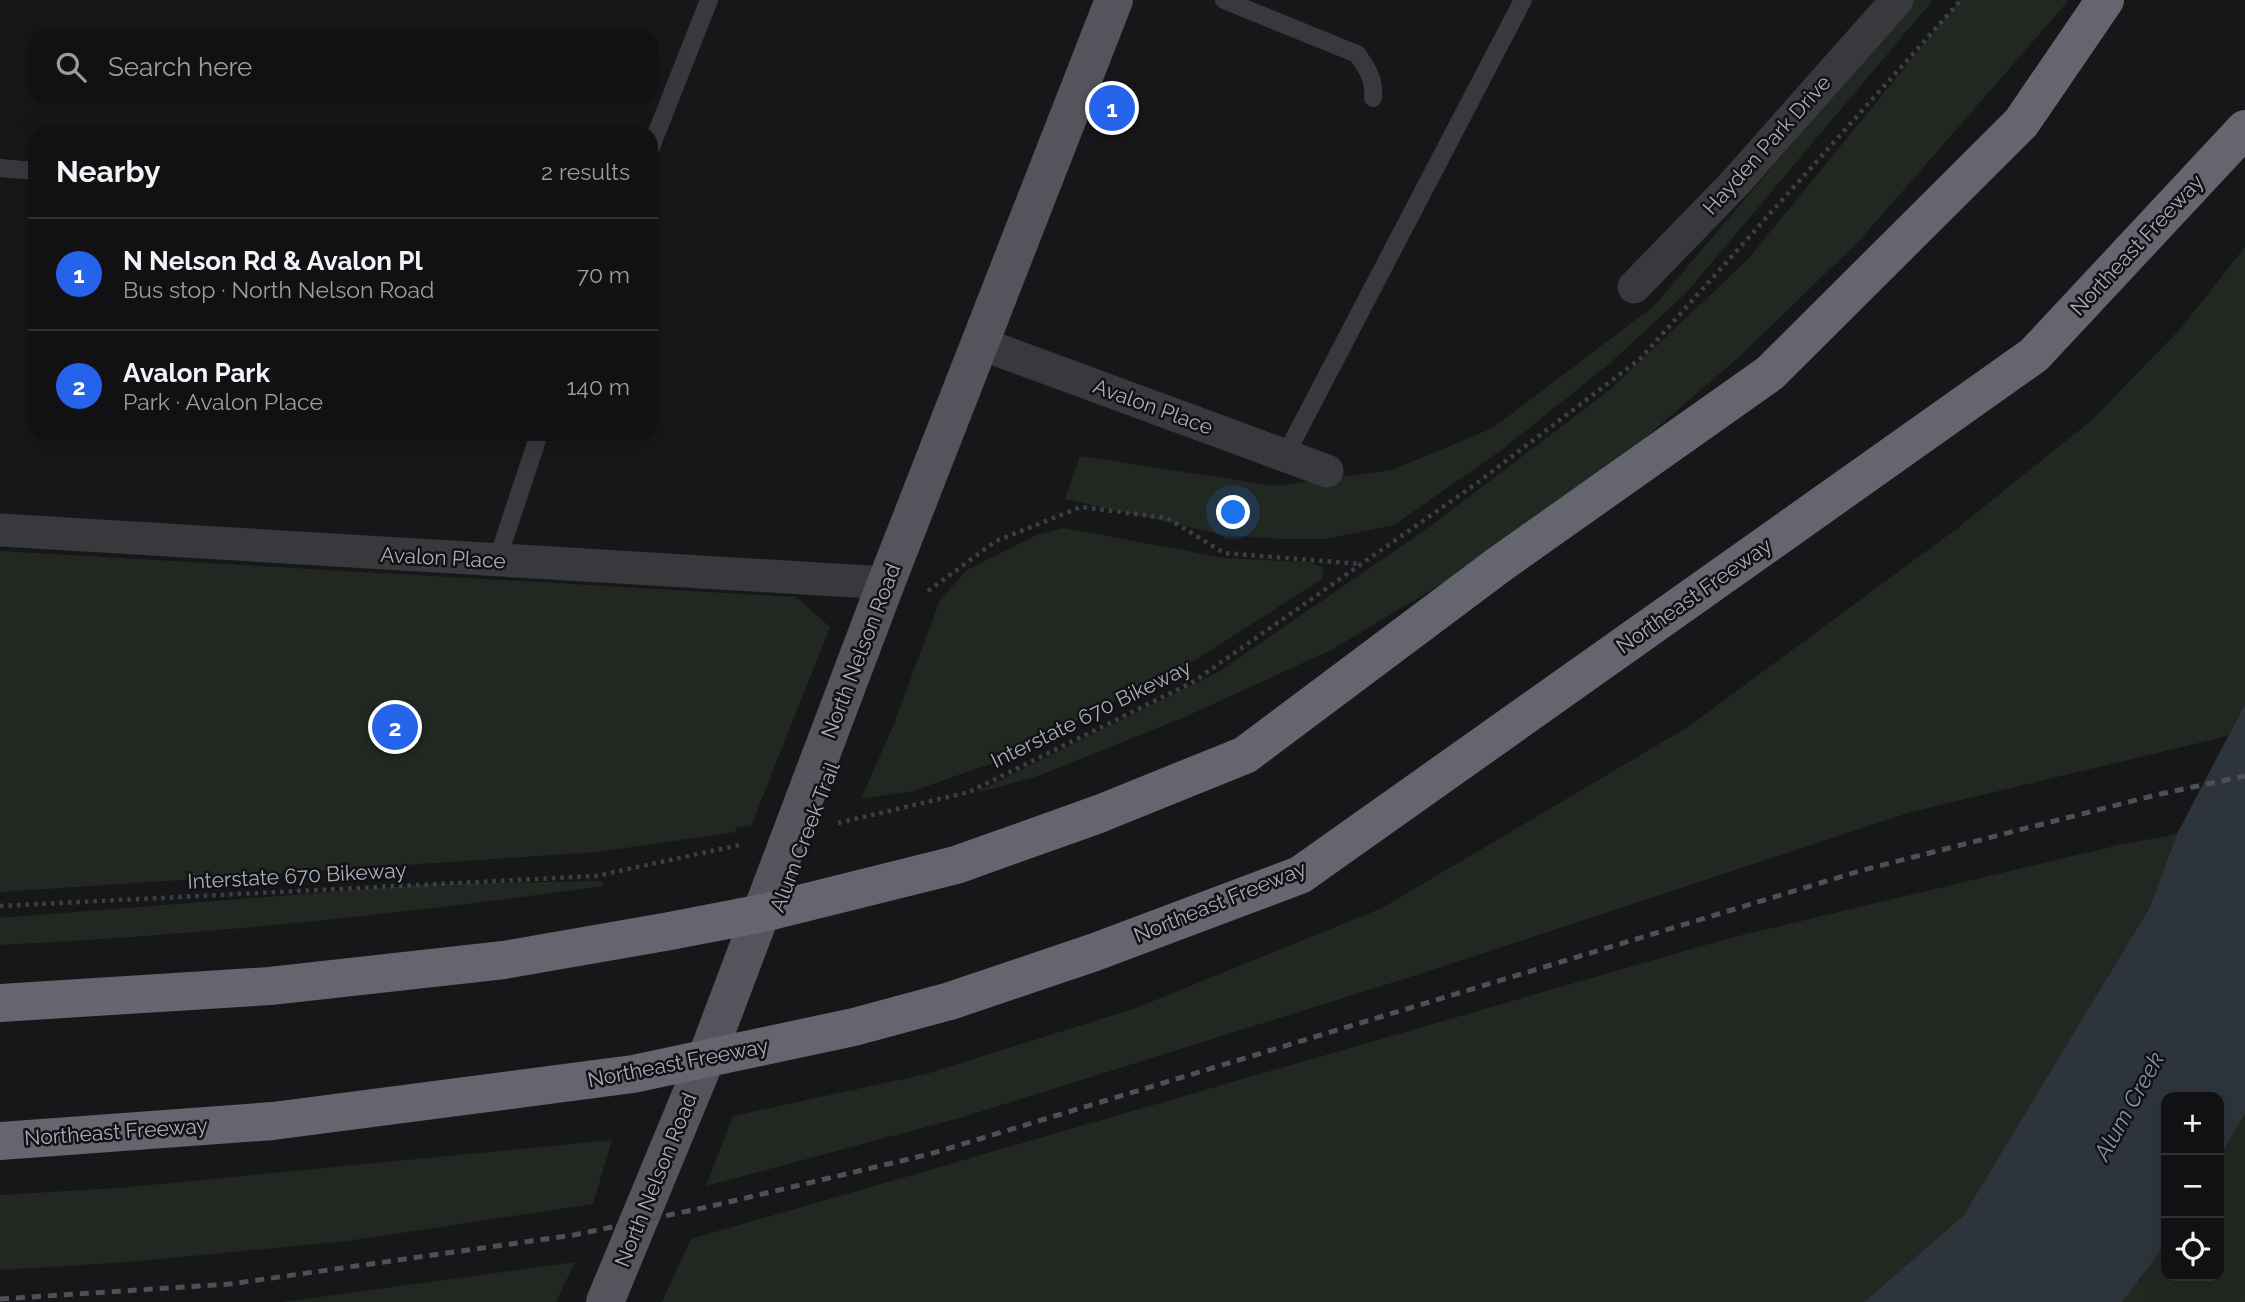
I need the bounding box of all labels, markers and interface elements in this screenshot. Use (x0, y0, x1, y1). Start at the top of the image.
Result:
search box (28, 28, 658, 105)
icon: search (52, 48, 90, 86)
text: Search here (108, 52, 252, 82)
street label: Hayden Park Drive (1697, 70, 1836, 219)
pin: 1 (1089, 82, 1135, 134)
text: Nearby (56, 154, 160, 189)
text: 2 results (541, 158, 630, 185)
street label: Northeast Freeway (2065, 169, 2208, 320)
text: N Nelson Rd & Avalon Pl (123, 246, 423, 276)
text: 1 (73, 261, 85, 288)
text: 70 m (577, 261, 630, 288)
text: Bus stop · North Nelson Road (123, 276, 434, 303)
text: Avalon Park (123, 358, 270, 388)
text: 2 (73, 373, 85, 400)
text: 140 m (567, 373, 630, 400)
street label: Avalon Place (1090, 373, 1216, 440)
text: Park · Avalon Place (123, 388, 323, 415)
your location (1216, 495, 1250, 529)
street label: Northeast Freeway (1611, 533, 1776, 659)
street label: Avalon Place (380, 542, 506, 573)
street label: North Nelson Road (816, 560, 905, 742)
street label: Interstate 670 Bikeway (987, 654, 1195, 773)
pin: 2 (372, 701, 418, 753)
street label: Alum Creek Trail (764, 758, 845, 916)
street label: Northeast Freeway (1130, 856, 1310, 948)
street label: Interstate 670 Bikeway (187, 857, 407, 894)
street label: Northeast Freeway (585, 1033, 770, 1092)
water label: Alum Creek (2087, 1047, 2169, 1166)
street label: North Nelson Road (609, 1089, 702, 1270)
map controls (2161, 1092, 2224, 1281)
button: + (2161, 1092, 2224, 1155)
street label: Northeast Freeway (23, 1113, 208, 1150)
button: − (2161, 1155, 2224, 1218)
button: locate (2161, 1218, 2224, 1281)

